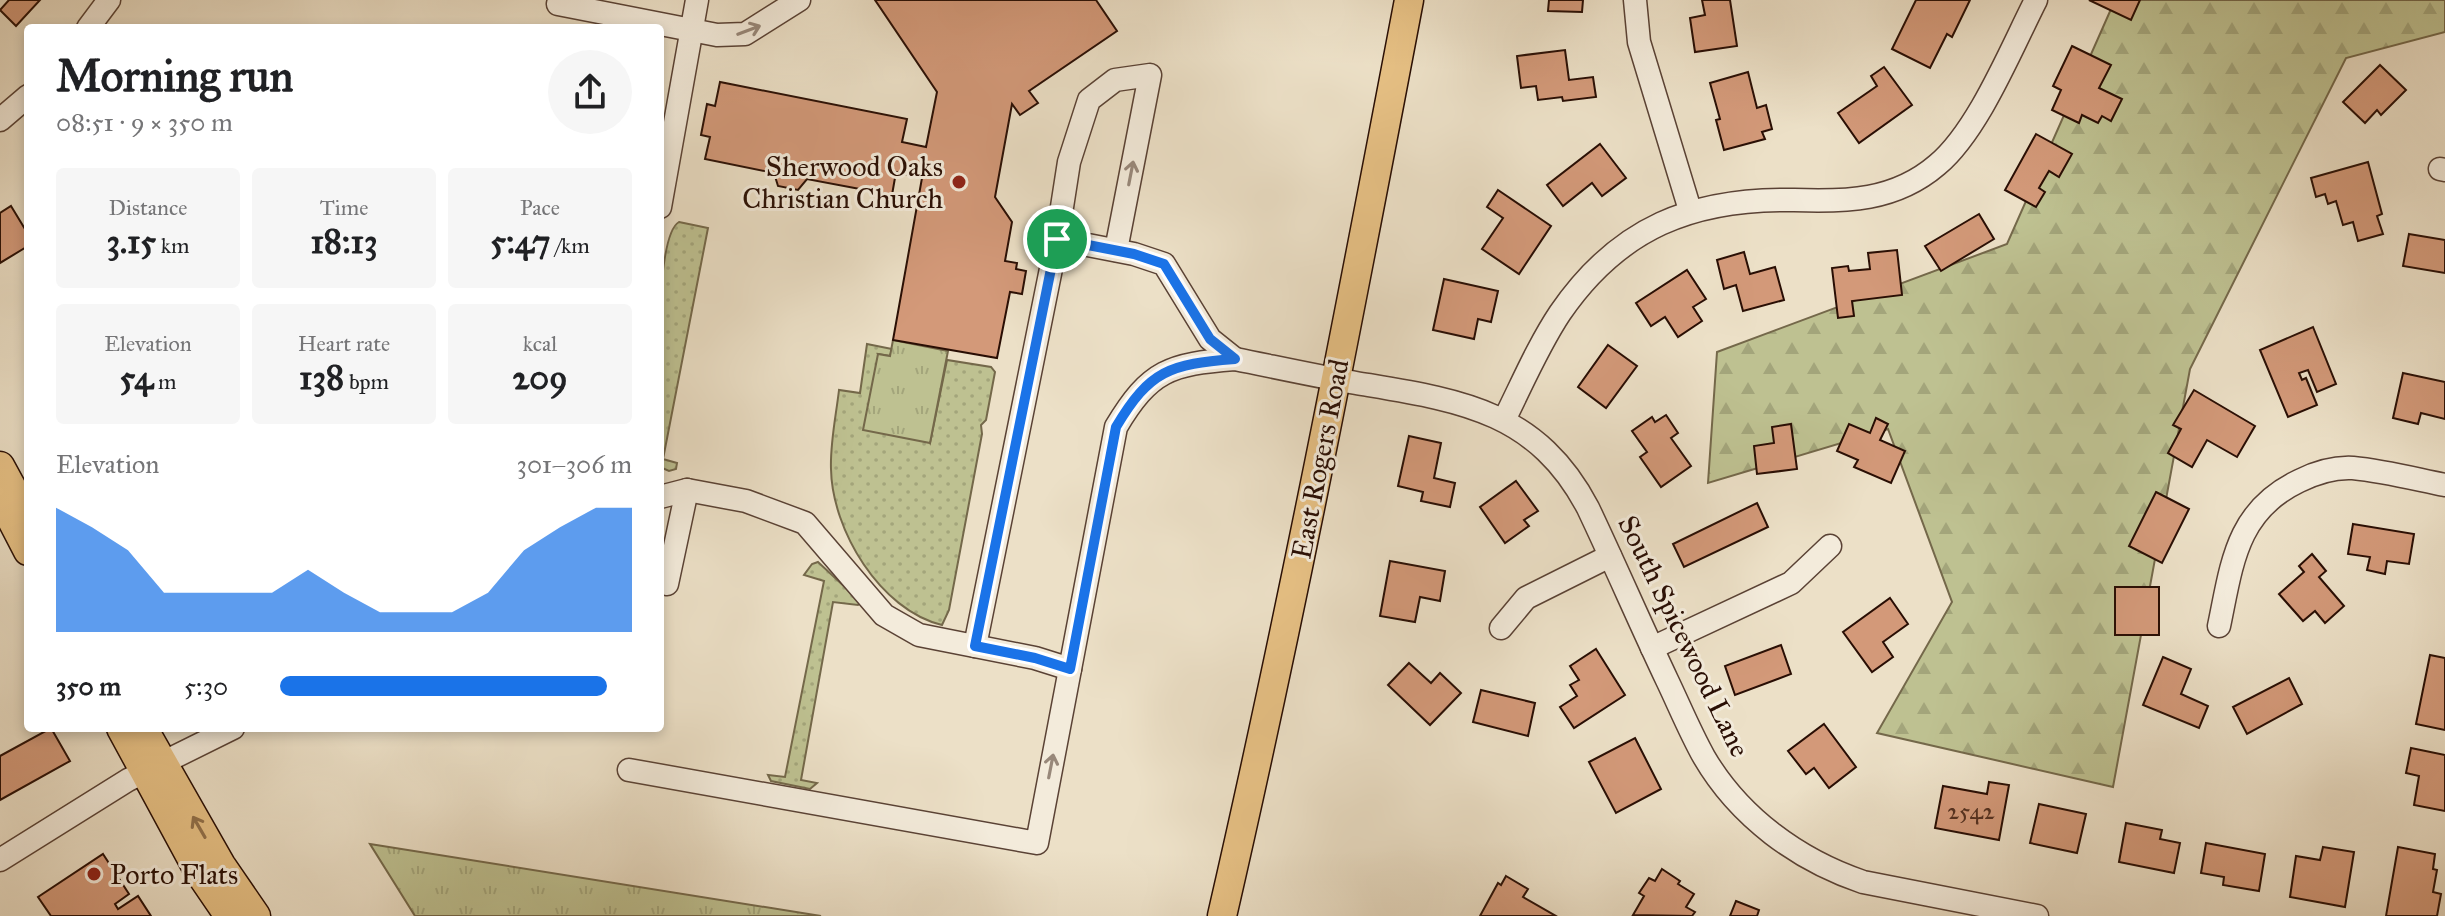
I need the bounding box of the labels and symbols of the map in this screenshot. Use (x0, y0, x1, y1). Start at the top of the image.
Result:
one-way arrow (736, 22, 760, 36)
place label: Sherwood Oaks Christian Church (742, 149, 943, 216)
one-way arrow (1124, 161, 1139, 187)
marker: Sherwood Oaks Christian Church (950, 173, 968, 191)
pin (1023, 205, 1091, 273)
street label: East Rogers Road (1283, 356, 1357, 562)
street label: South Spicewood Lane (1610, 510, 1758, 762)
one-way arrow (1045, 754, 1060, 779)
house number: 2542 (1947, 796, 1995, 826)
one-way arrow (191, 815, 206, 839)
place label: Porto Flats (110, 857, 238, 892)
marker: Porto Flats (85, 865, 103, 883)

